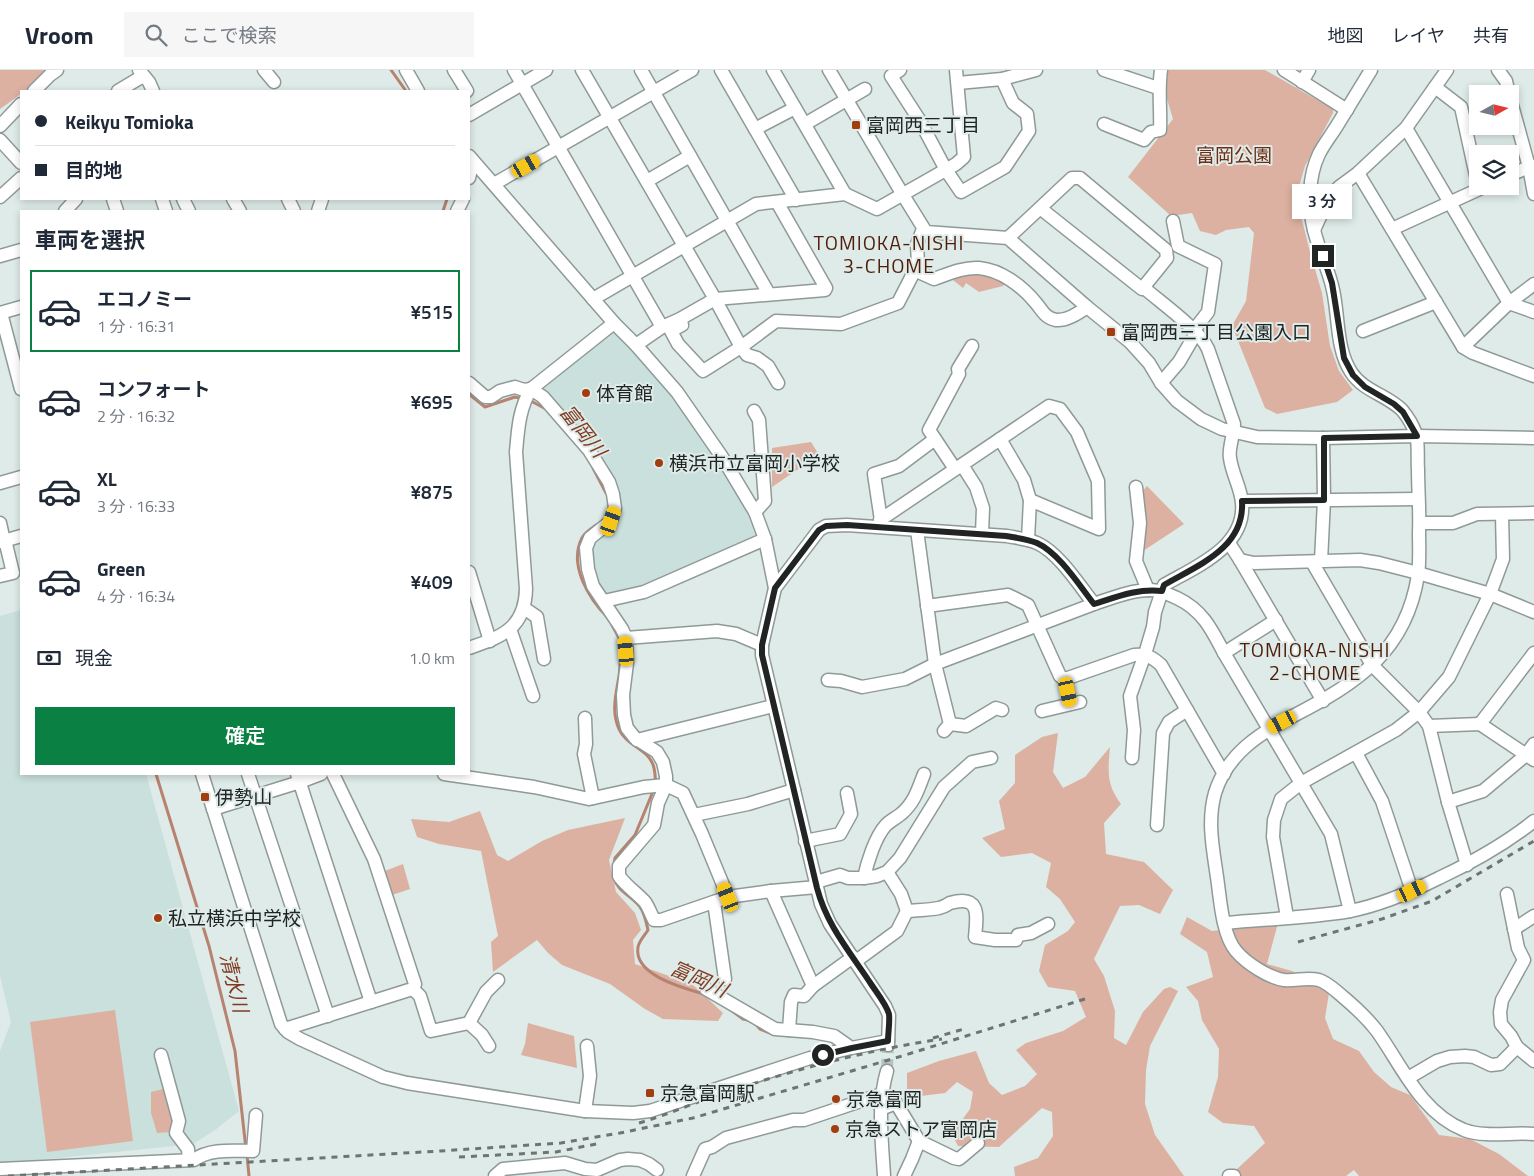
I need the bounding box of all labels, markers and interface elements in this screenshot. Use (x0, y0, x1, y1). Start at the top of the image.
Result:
search box (124, 12, 474, 57)
text: Vroom (25, 17, 94, 53)
text: ここで検索 (182, 20, 277, 49)
icon: search (142, 21, 170, 49)
text: 地図 (1328, 22, 1364, 49)
text: レイヤ (1392, 22, 1445, 49)
text: 共有 (1473, 22, 1509, 49)
north arrow (1469, 85, 1519, 135)
map controls (1469, 85, 1519, 195)
text: Keikyu Tomioka (65, 107, 194, 136)
place label: 富岡西三丁目 (866, 110, 980, 139)
marker: 富岡西三丁目 (850, 119, 862, 131)
park label: 富岡公園 (1196, 140, 1272, 169)
button: layers (1469, 145, 1519, 195)
car (509, 152, 542, 180)
text: 目的地 (65, 155, 122, 184)
callout: 3 分 (1293, 184, 1353, 218)
text: 3 分 (1308, 189, 1336, 213)
text: 車両を選択 (35, 223, 145, 257)
district label: TOMIOKA-NISHI 3-CHOME (814, 227, 964, 281)
route end (1312, 245, 1334, 267)
text: エコノミー (97, 284, 192, 313)
icon: car (37, 289, 82, 334)
text: ¥515 (410, 297, 453, 326)
text: 1 分 · 16:31 (97, 314, 175, 338)
place label: 富岡西三丁目公園入口 (1121, 317, 1311, 346)
marker: 富岡西三丁目公園入口 (1105, 326, 1117, 338)
text: コンフォート (97, 374, 210, 403)
place label: 体育館 (596, 378, 653, 407)
icon: car (37, 379, 82, 424)
text: ¥695 (410, 387, 453, 416)
marker: 体育館 (580, 387, 592, 399)
water label: 富岡川 (553, 398, 615, 465)
text: 2 分 · 16:32 (97, 404, 175, 428)
place label: 横浜市立富岡小学校 (669, 448, 840, 477)
marker: 横浜市立富岡小学校 (653, 457, 665, 469)
text: XL (97, 464, 117, 493)
icon: car (37, 469, 82, 514)
text: ¥875 (410, 477, 453, 506)
text: 3 分 · 16:33 (97, 494, 175, 518)
car (599, 504, 622, 538)
text: Green (97, 554, 146, 583)
icon: car (37, 559, 82, 604)
text: ¥409 (410, 567, 453, 596)
text: 4 分 · 16:34 (97, 584, 175, 608)
district label: TOMIOKA-NISHI 2-CHOME (1240, 634, 1390, 688)
car (617, 635, 634, 667)
text: 現金 (75, 643, 113, 672)
icon: cash (35, 644, 63, 672)
text: 1.0 km (409, 646, 455, 670)
car (1057, 676, 1078, 708)
button: 確定 (35, 707, 455, 765)
car (1265, 709, 1298, 735)
place label: 伊勢山 (215, 782, 272, 811)
marker: 伊勢山 (199, 791, 211, 803)
car (1395, 878, 1428, 904)
car (715, 880, 740, 914)
place label: 私立横浜中学校 (168, 903, 301, 932)
marker: 私立横浜中学校 (152, 912, 164, 924)
water label: 清水川 (212, 950, 257, 1018)
water label: 富岡川 (665, 952, 735, 1006)
route start (812, 1044, 834, 1066)
place label: 京急富岡駅 (660, 1078, 755, 1107)
place label: 京急富岡 (846, 1084, 922, 1113)
marker: 京急富岡駅 (644, 1087, 656, 1099)
marker: 京急富岡 (830, 1093, 842, 1105)
place label: 京急ストア富岡店 (845, 1114, 997, 1143)
marker: 京急ストア富岡店 (829, 1123, 841, 1135)

